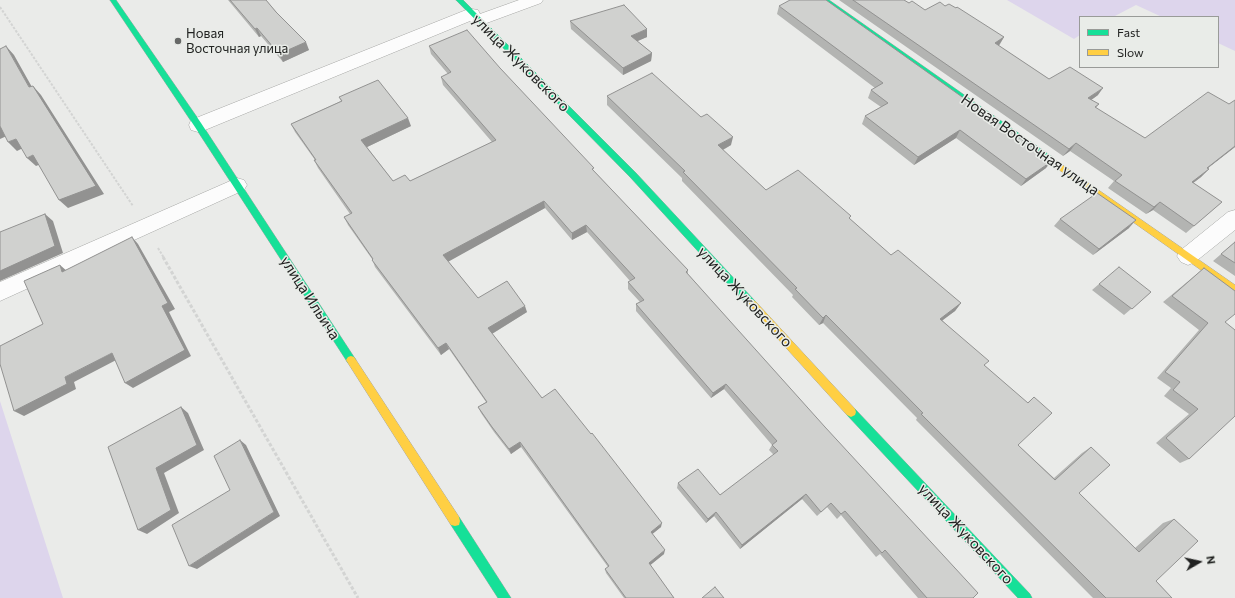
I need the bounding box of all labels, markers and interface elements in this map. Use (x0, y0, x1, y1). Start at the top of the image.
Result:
street label: улица Жуковского (468, 10, 574, 116)
legend (1079, 16, 1219, 68)
text: Fast (1117, 25, 1140, 39)
place label: Новая Восточная улица (186, 26, 288, 57)
marker: Новая Восточная улица (173, 36, 183, 46)
text: Slow (1117, 45, 1144, 59)
street label: Новая Восточная улица (957, 90, 1103, 200)
street label: улица Жуковского (694, 243, 796, 351)
street label: улица Ильича (276, 253, 344, 343)
street label: улица Жуковского (915, 480, 1017, 588)
north arrow (1179, 542, 1219, 582)
text: N (1204, 555, 1218, 565)

